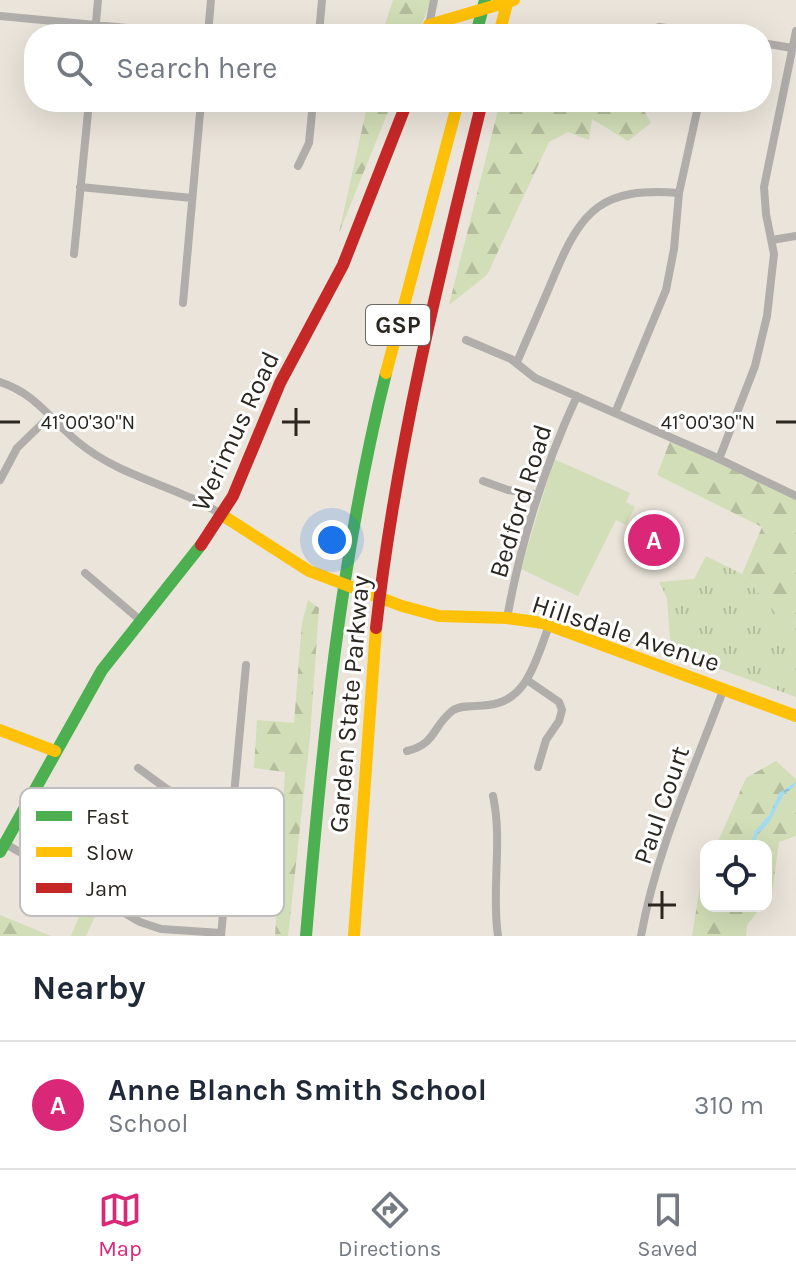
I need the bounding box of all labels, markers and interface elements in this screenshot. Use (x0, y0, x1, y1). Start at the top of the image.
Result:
search box (24, 24, 772, 112)
icon: search (52, 46, 96, 90)
text: Search here (116, 50, 277, 86)
road number: GSP (366, 305, 430, 345)
street label: Werimus Road (185, 346, 286, 516)
text: 41°00'30"N (41, 411, 135, 434)
text: 41°00'30"N (661, 411, 755, 434)
street label: Bedford Road (482, 421, 559, 582)
pin: A (628, 510, 680, 570)
your location (312, 520, 352, 560)
street label: Garden State Parkway (323, 574, 376, 834)
street label: Hillsdale Avenue (528, 589, 724, 678)
street label: Paul Court (627, 742, 696, 868)
legend (20, 788, 284, 916)
text: Fast (86, 804, 129, 830)
text: Slow (86, 840, 133, 866)
map controls (700, 840, 772, 912)
button: locate (700, 840, 772, 912)
text: Jam (86, 876, 128, 902)
text: Nearby (32, 968, 146, 1008)
text: Anne Blanch Smith School (108, 1072, 487, 1108)
text: A (50, 1090, 66, 1121)
text: 310 m (694, 1090, 764, 1121)
text: School (108, 1108, 189, 1139)
tab: Map (98, 1188, 142, 1262)
tab: Directions (338, 1188, 441, 1262)
tab: Saved (637, 1188, 698, 1262)

